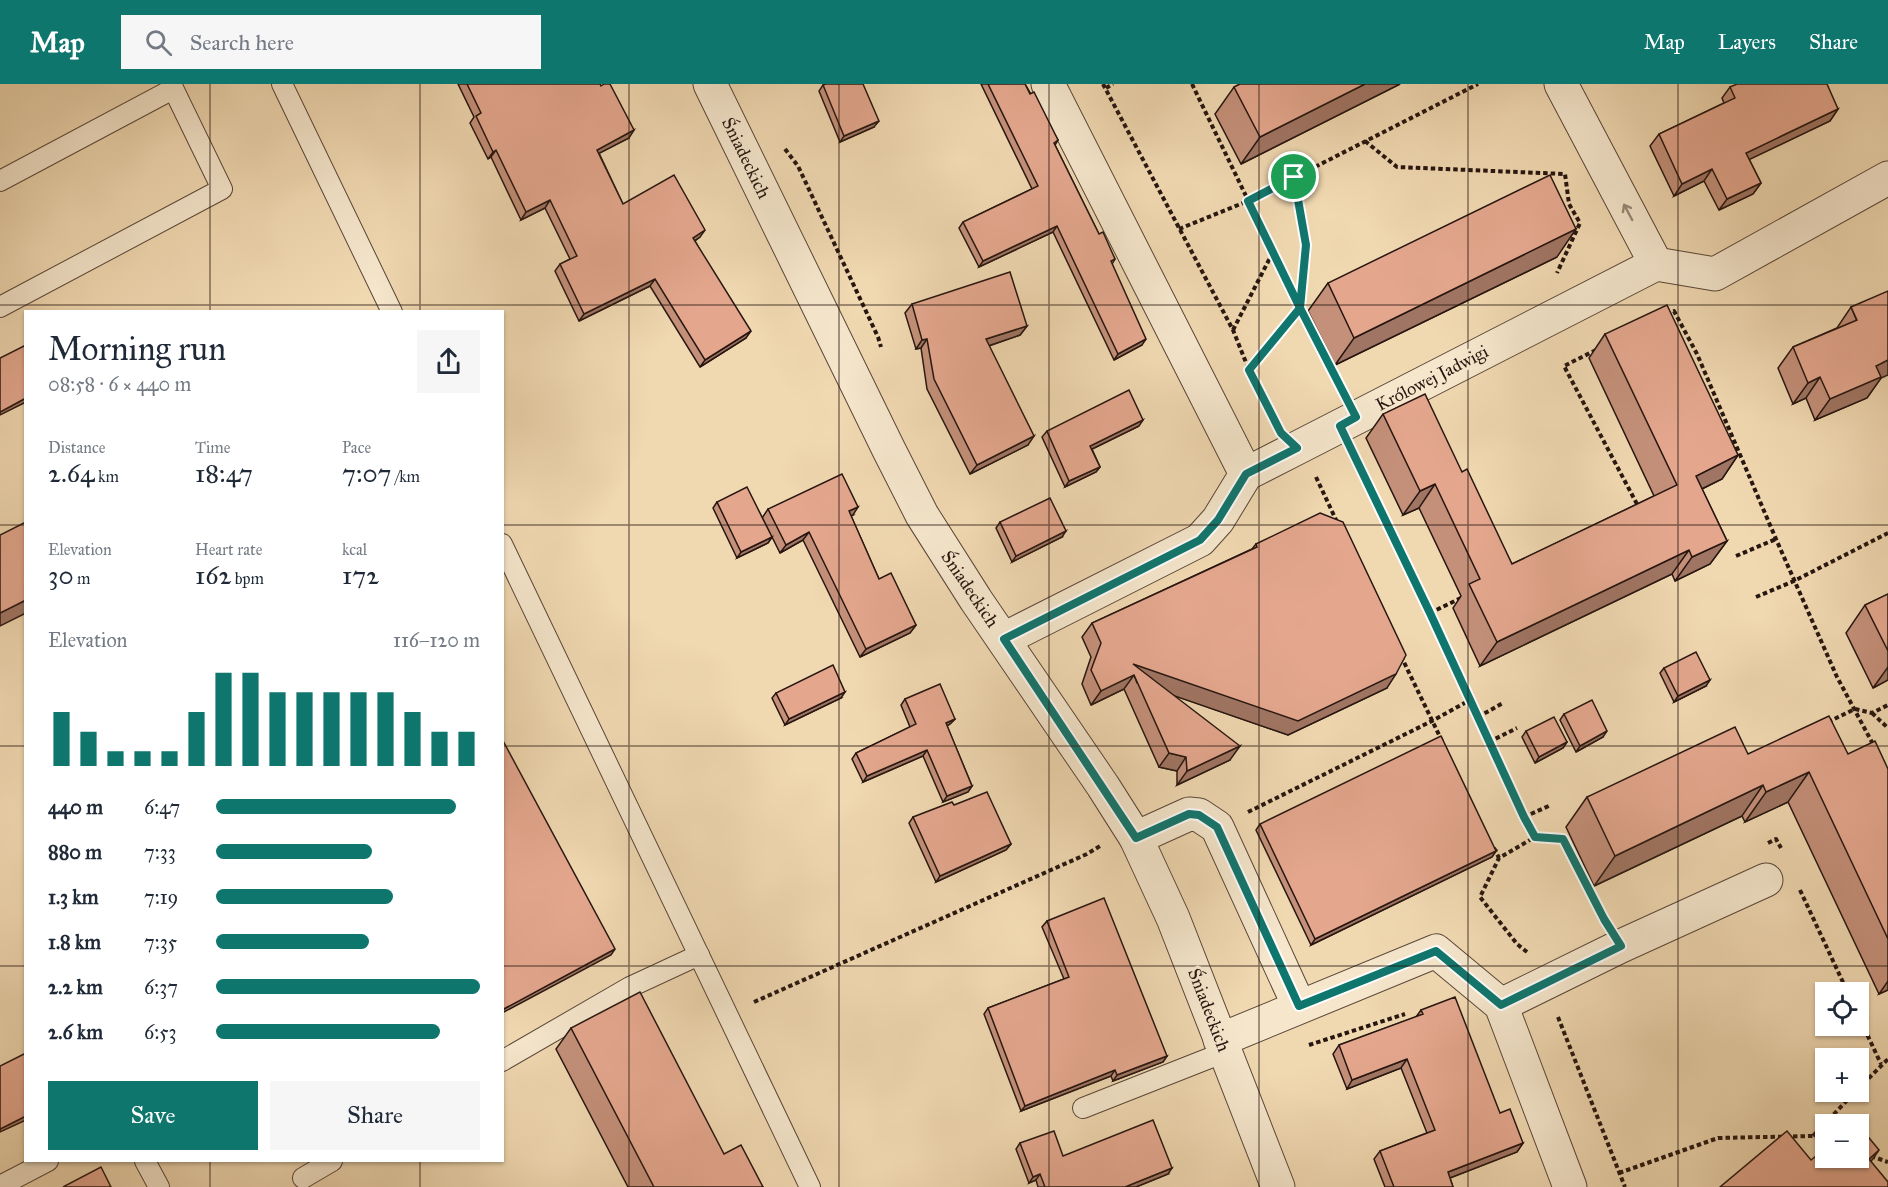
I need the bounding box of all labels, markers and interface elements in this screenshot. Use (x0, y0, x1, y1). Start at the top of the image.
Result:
search box (121, 15, 541, 69)
text: Map (30, 25, 85, 60)
icon: search (142, 26, 175, 59)
text: Search here (190, 29, 294, 56)
text: Map (1644, 29, 1685, 55)
text: Layers (1718, 29, 1776, 55)
text: Share (1809, 29, 1858, 55)
street label: Śniadeckich (717, 113, 777, 202)
pin (1268, 151, 1319, 202)
icon: arrive (1277, 160, 1310, 193)
one-way arrow (1622, 204, 1634, 221)
text: Morning run (48, 329, 226, 369)
button: share (417, 330, 480, 393)
street label: Królowej Jadwigi (1372, 340, 1492, 417)
text: 08:58 · 6 × 440 m (48, 372, 191, 396)
text: Distance (48, 438, 105, 457)
text: Time (195, 438, 230, 457)
text: Pace (342, 438, 371, 457)
text: 2.64 (48, 457, 95, 489)
text: 18:47 (195, 457, 253, 489)
text: 7:07 (342, 457, 391, 489)
text: km (95, 467, 119, 486)
text: /km (391, 467, 420, 486)
text: Elevation (48, 540, 112, 559)
text: Heart rate (195, 540, 262, 559)
text: kcal (342, 540, 367, 559)
street label: Śniadeckich (936, 545, 1005, 631)
text: 30 (48, 559, 74, 591)
text: 162 (195, 559, 231, 591)
text: 172 (342, 559, 379, 591)
text: m (74, 569, 90, 588)
text: bpm (231, 569, 264, 588)
text: Elevation (48, 628, 127, 652)
text: 116–120 m (393, 628, 480, 652)
text: 440 m (48, 795, 103, 819)
text: 6:47 (144, 795, 180, 819)
text: 880 m (48, 840, 102, 864)
text: 7:33 (144, 840, 176, 864)
text: 1.3 km (48, 885, 98, 909)
text: 7:19 (144, 885, 178, 909)
text: 1.8 km (48, 930, 101, 954)
text: 7:35 (144, 930, 177, 954)
street label: Śniadeckich (1183, 964, 1237, 1055)
text: 2.2 km (48, 975, 103, 999)
text: 6:37 (144, 975, 178, 999)
map controls (1815, 982, 1869, 1168)
button: locate (1815, 982, 1869, 1036)
text: 2.6 km (48, 1020, 103, 1044)
text: 6:53 (144, 1020, 177, 1044)
button: + (1815, 1048, 1869, 1102)
button: Save (48, 1081, 258, 1150)
button: Share (270, 1081, 480, 1150)
button: − (1815, 1114, 1869, 1168)

